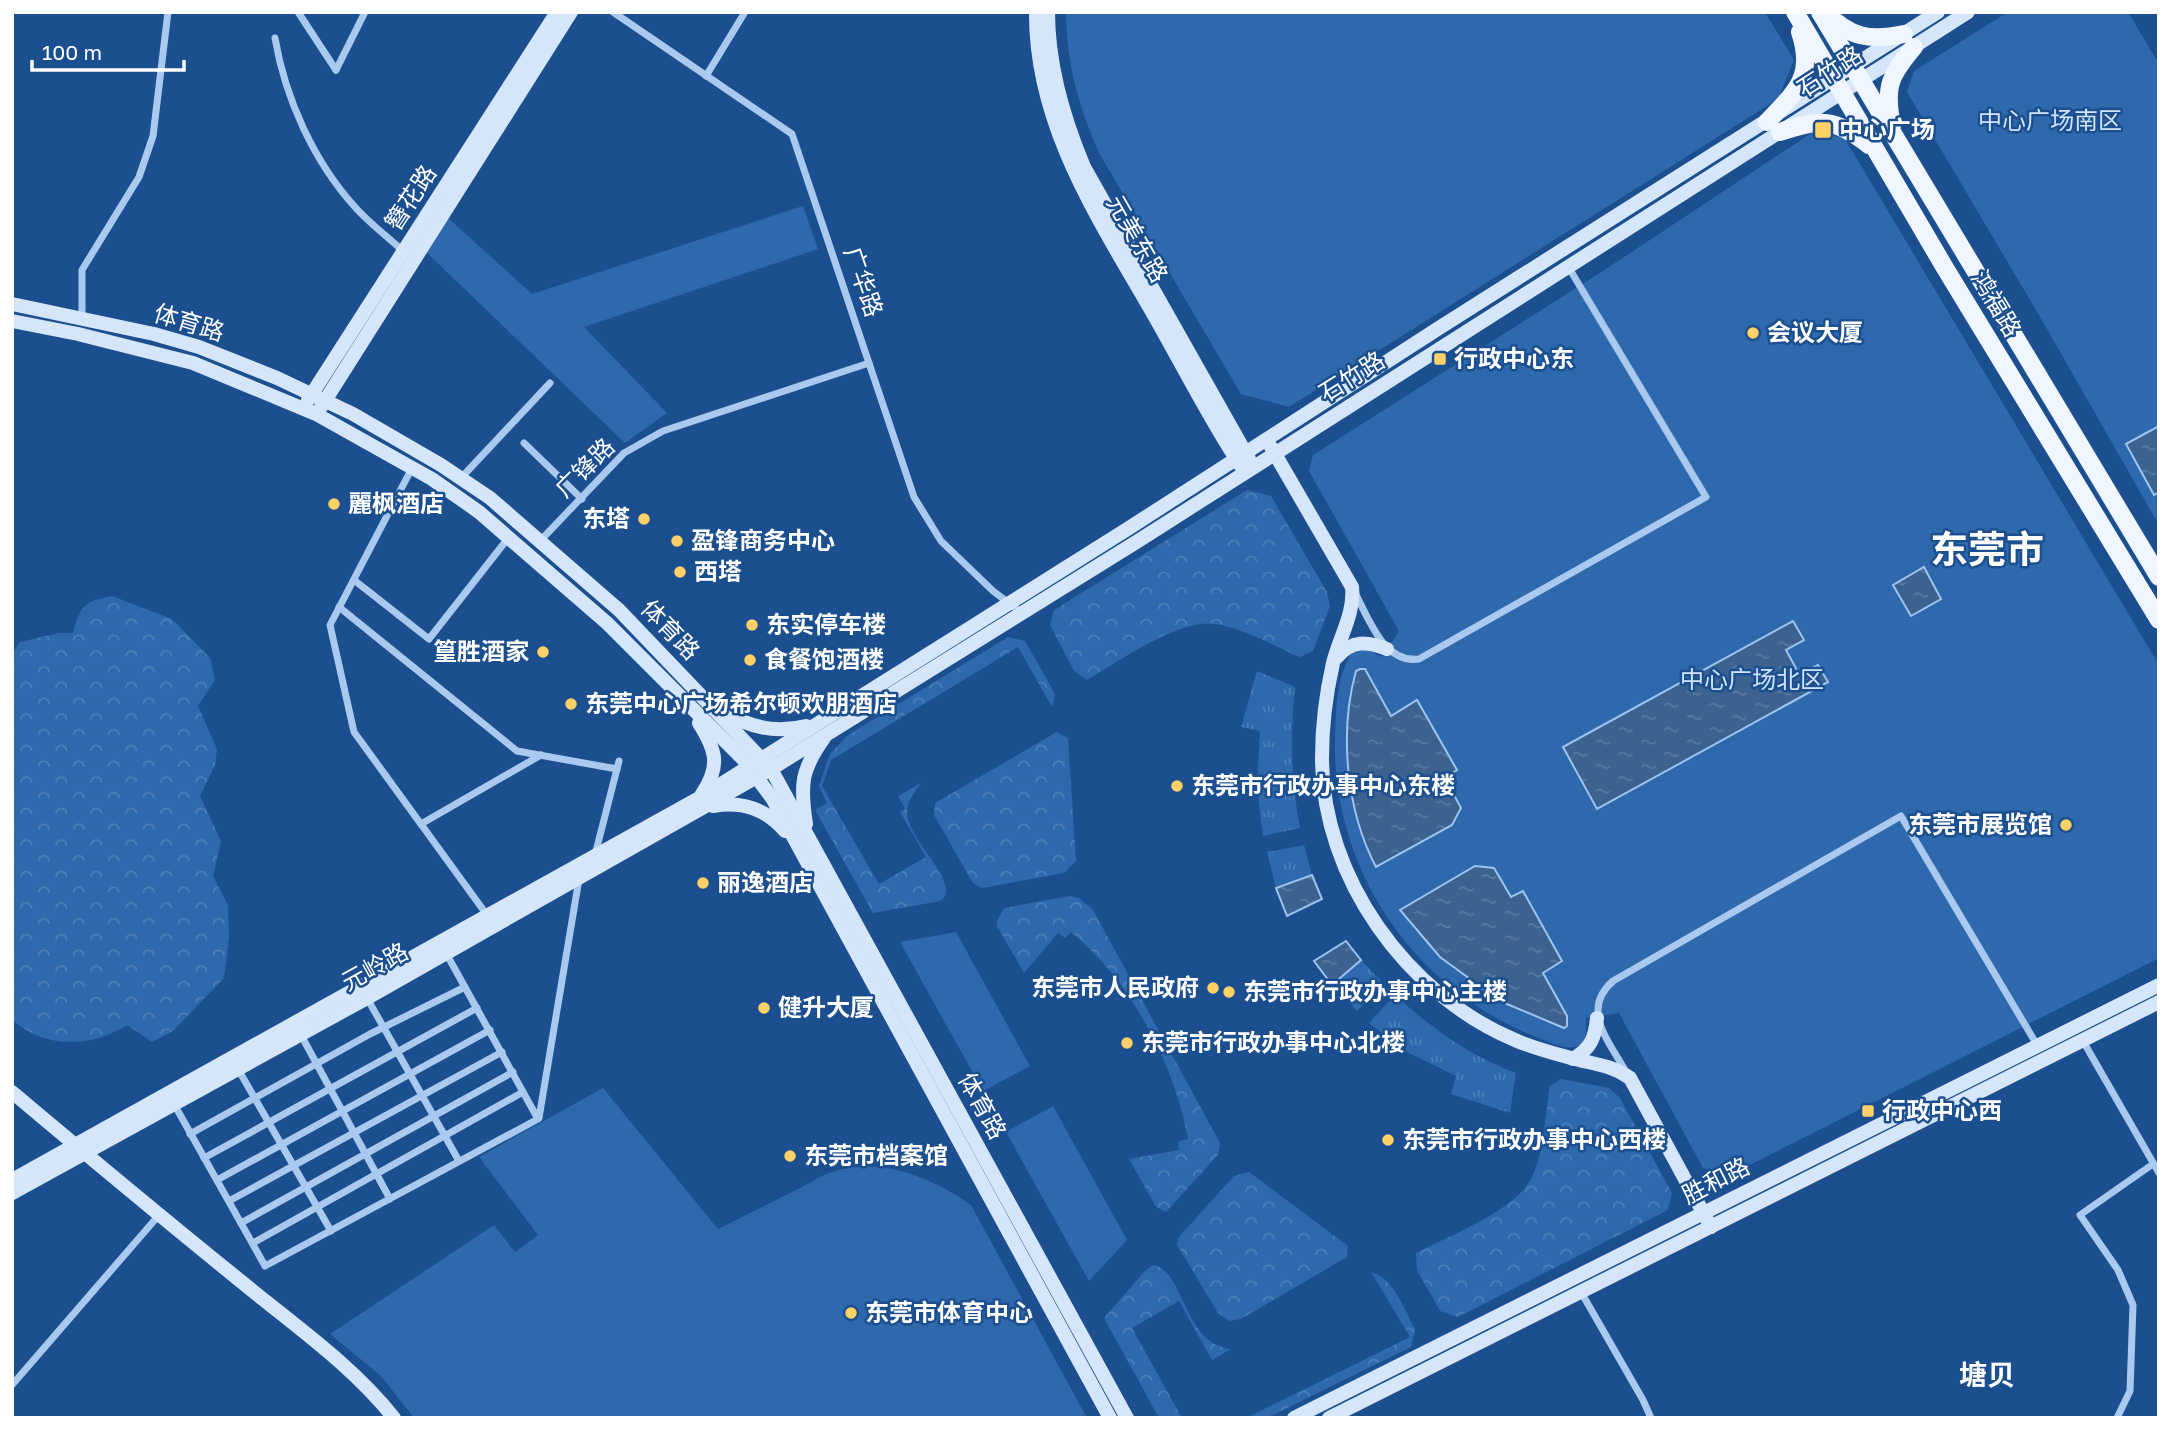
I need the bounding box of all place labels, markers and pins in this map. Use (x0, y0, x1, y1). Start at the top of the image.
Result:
place label: 中心广场 (1839, 114, 1935, 143)
marker: 中心广场 (1813, 120, 1833, 140)
place label: 会议大厦 (1767, 317, 1863, 346)
marker: 会议大厦 (1745, 325, 1761, 341)
place label: 行政中心东 (1454, 343, 1574, 372)
marker: 行政中心东 (1432, 351, 1448, 367)
place label: 麗枫酒店 (348, 488, 444, 517)
marker: 麗枫酒店 (326, 496, 342, 512)
place label: 东塔 (582, 503, 630, 532)
marker: 东塔 (636, 511, 652, 527)
place label: 盈锋商务中心 (691, 525, 835, 554)
marker: 盈锋商务中心 (669, 533, 685, 549)
place label: 西塔 (694, 556, 742, 585)
marker: 西塔 (672, 564, 688, 580)
place label: 东实停车楼 (766, 609, 886, 638)
marker: 东实停车楼 (744, 617, 760, 633)
place label: 篁胜酒家 (433, 636, 529, 665)
marker: 篁胜酒家 (535, 644, 551, 660)
place label: 食餐饱酒楼 (764, 644, 884, 673)
marker: 食餐饱酒楼 (742, 652, 758, 668)
place label: 东莞中心广场希尔顿欢朋酒店 (585, 688, 897, 717)
marker: 东莞中心广场希尔顿欢朋酒店 (563, 696, 579, 712)
place label: 东莞市行政办事中心东楼 (1191, 770, 1455, 799)
marker: 东莞市行政办事中心东楼 (1169, 778, 1185, 794)
place label: 东莞市展览馆 (1908, 809, 2052, 838)
marker: 东莞市展览馆 (2058, 817, 2074, 833)
place label: 丽逸酒店 (717, 867, 813, 896)
marker: 丽逸酒店 (695, 875, 711, 891)
place label: 东莞市人民政府 (1031, 972, 1199, 1001)
place label: 东莞市行政办事中心主楼 (1243, 976, 1507, 1005)
marker: 东莞市人民政府 (1205, 980, 1221, 996)
marker: 东莞市行政办事中心主楼 (1221, 984, 1237, 1000)
place label: 健升大厦 (778, 992, 874, 1021)
marker: 健升大厦 (756, 1000, 772, 1016)
place label: 东莞市行政办事中心北楼 (1141, 1027, 1405, 1056)
marker: 东莞市行政办事中心北楼 (1119, 1035, 1135, 1051)
place label: 行政中心西 (1882, 1095, 2002, 1124)
marker: 行政中心西 (1860, 1103, 1876, 1119)
place label: 东莞市行政办事中心西楼 (1402, 1124, 1666, 1153)
marker: 东莞市行政办事中心西楼 (1380, 1132, 1396, 1148)
place label: 东莞市档案馆 (804, 1140, 948, 1169)
marker: 东莞市档案馆 (782, 1148, 798, 1164)
place label: 东莞市体育中心 (865, 1297, 1033, 1326)
marker: 东莞市体育中心 (843, 1305, 859, 1321)

